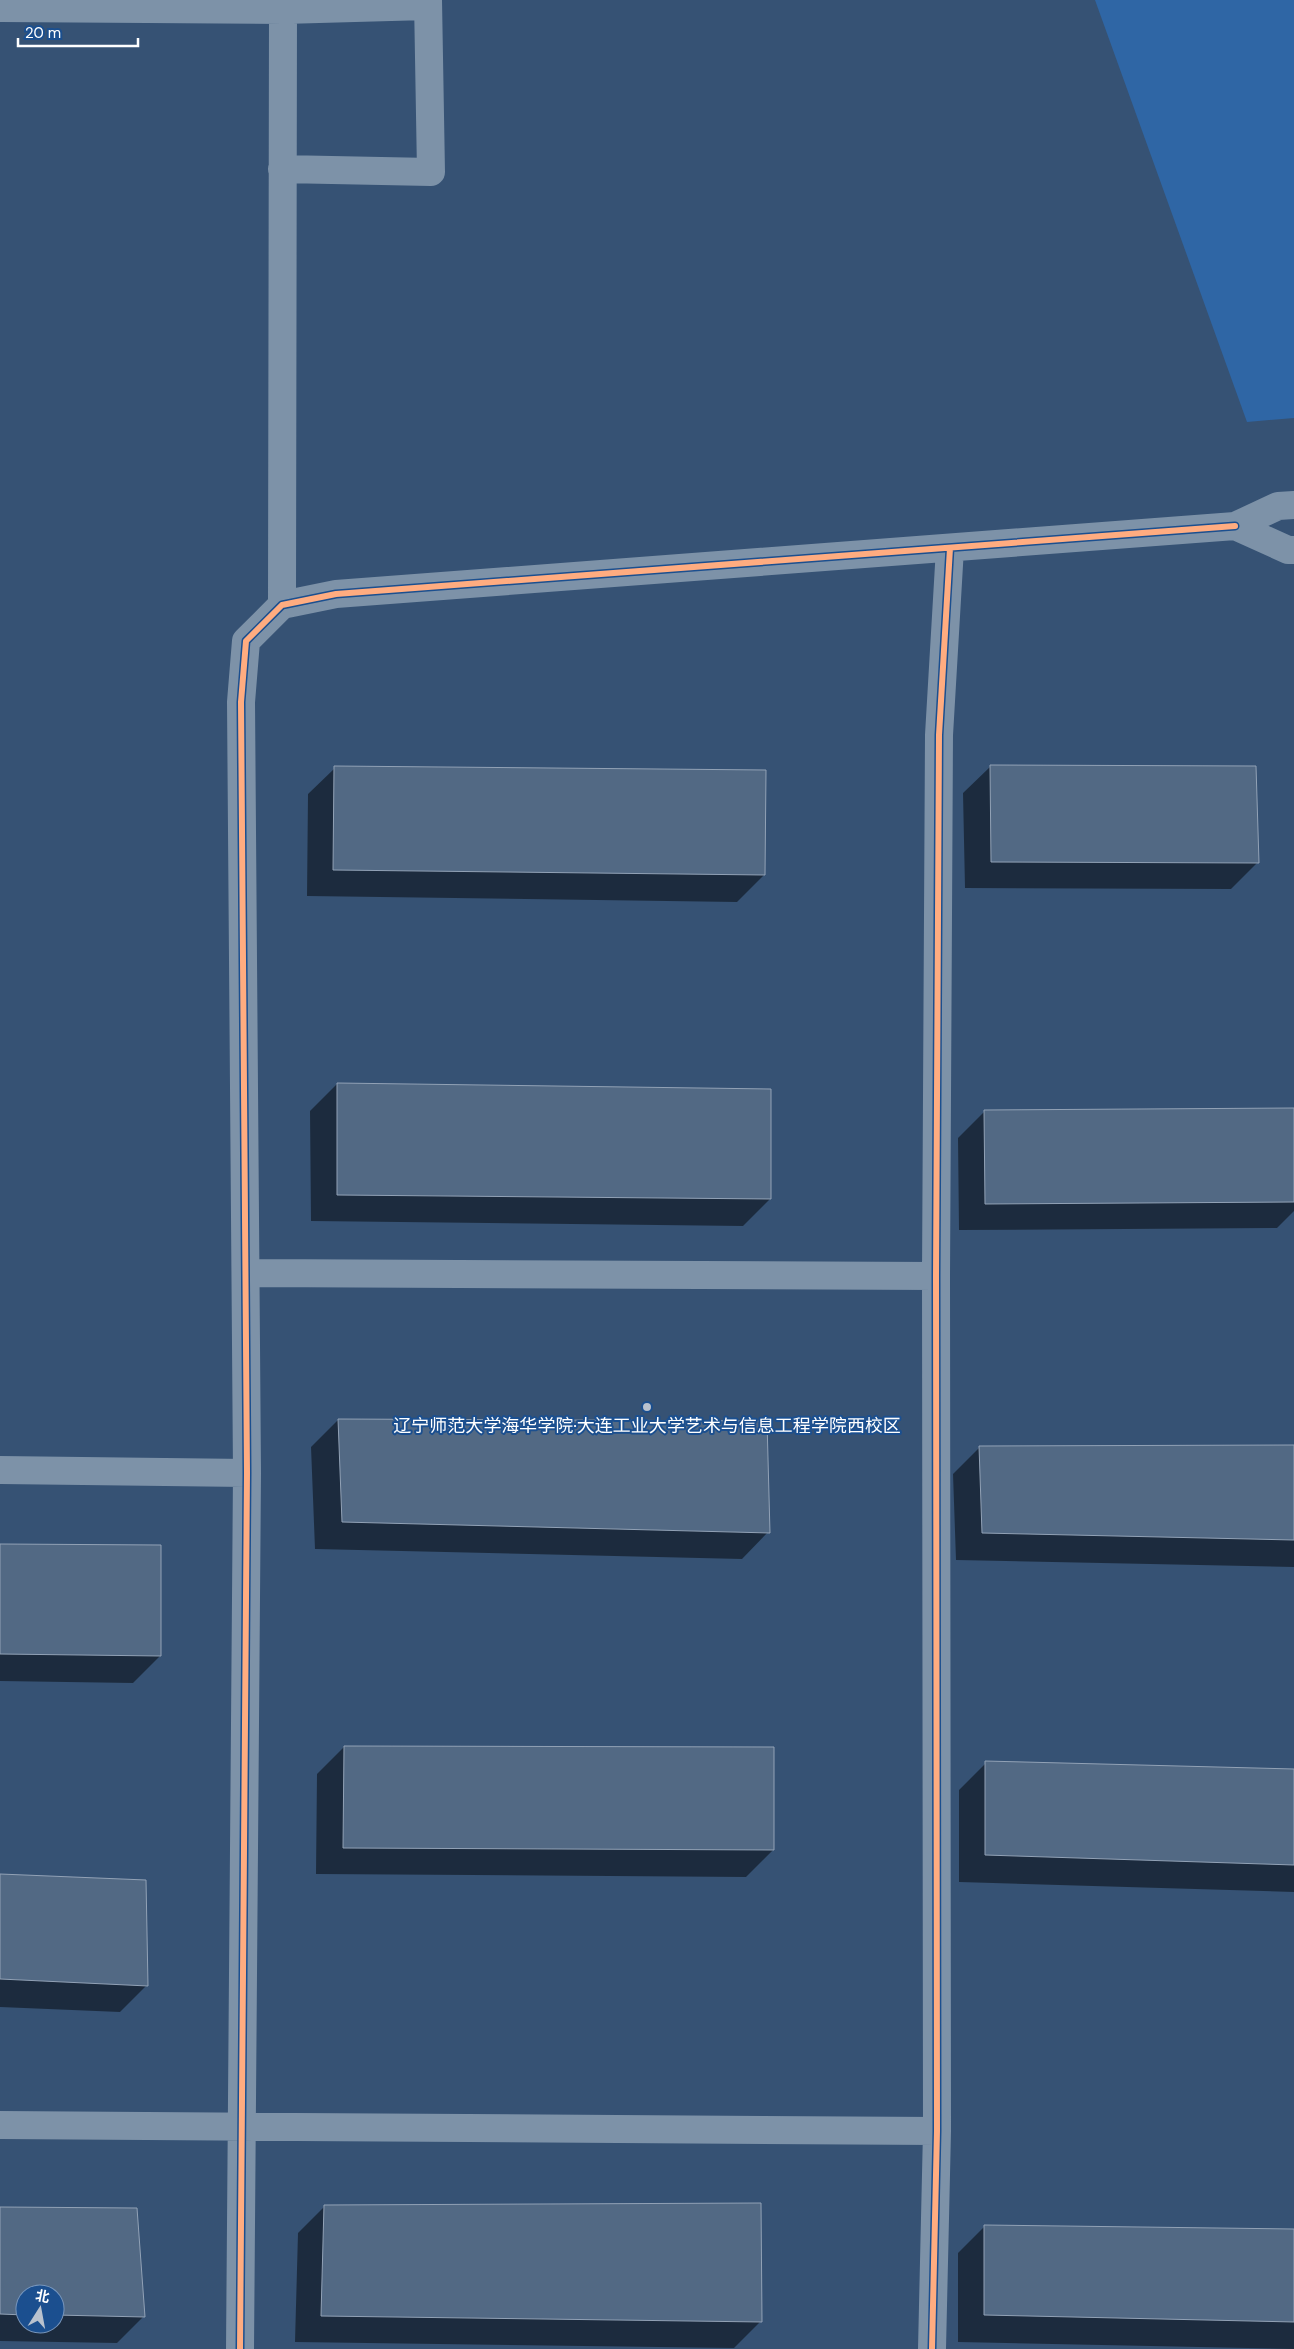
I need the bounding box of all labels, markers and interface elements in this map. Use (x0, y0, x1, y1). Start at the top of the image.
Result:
scale bar (18, 15, 138, 47)
text: 20 m (25, 23, 61, 43)
marker: 辽宁师范大学海华学院·大连工业大学艺术与信息工程学院西校区 (641, 1401, 653, 1413)
place label: 辽宁师范大学海华学院·大连工业大学艺术与信息工程学院西校区 (393, 1414, 901, 1438)
north arrow (15, 2284, 65, 2334)
text: 北 (34, 2286, 51, 2306)

